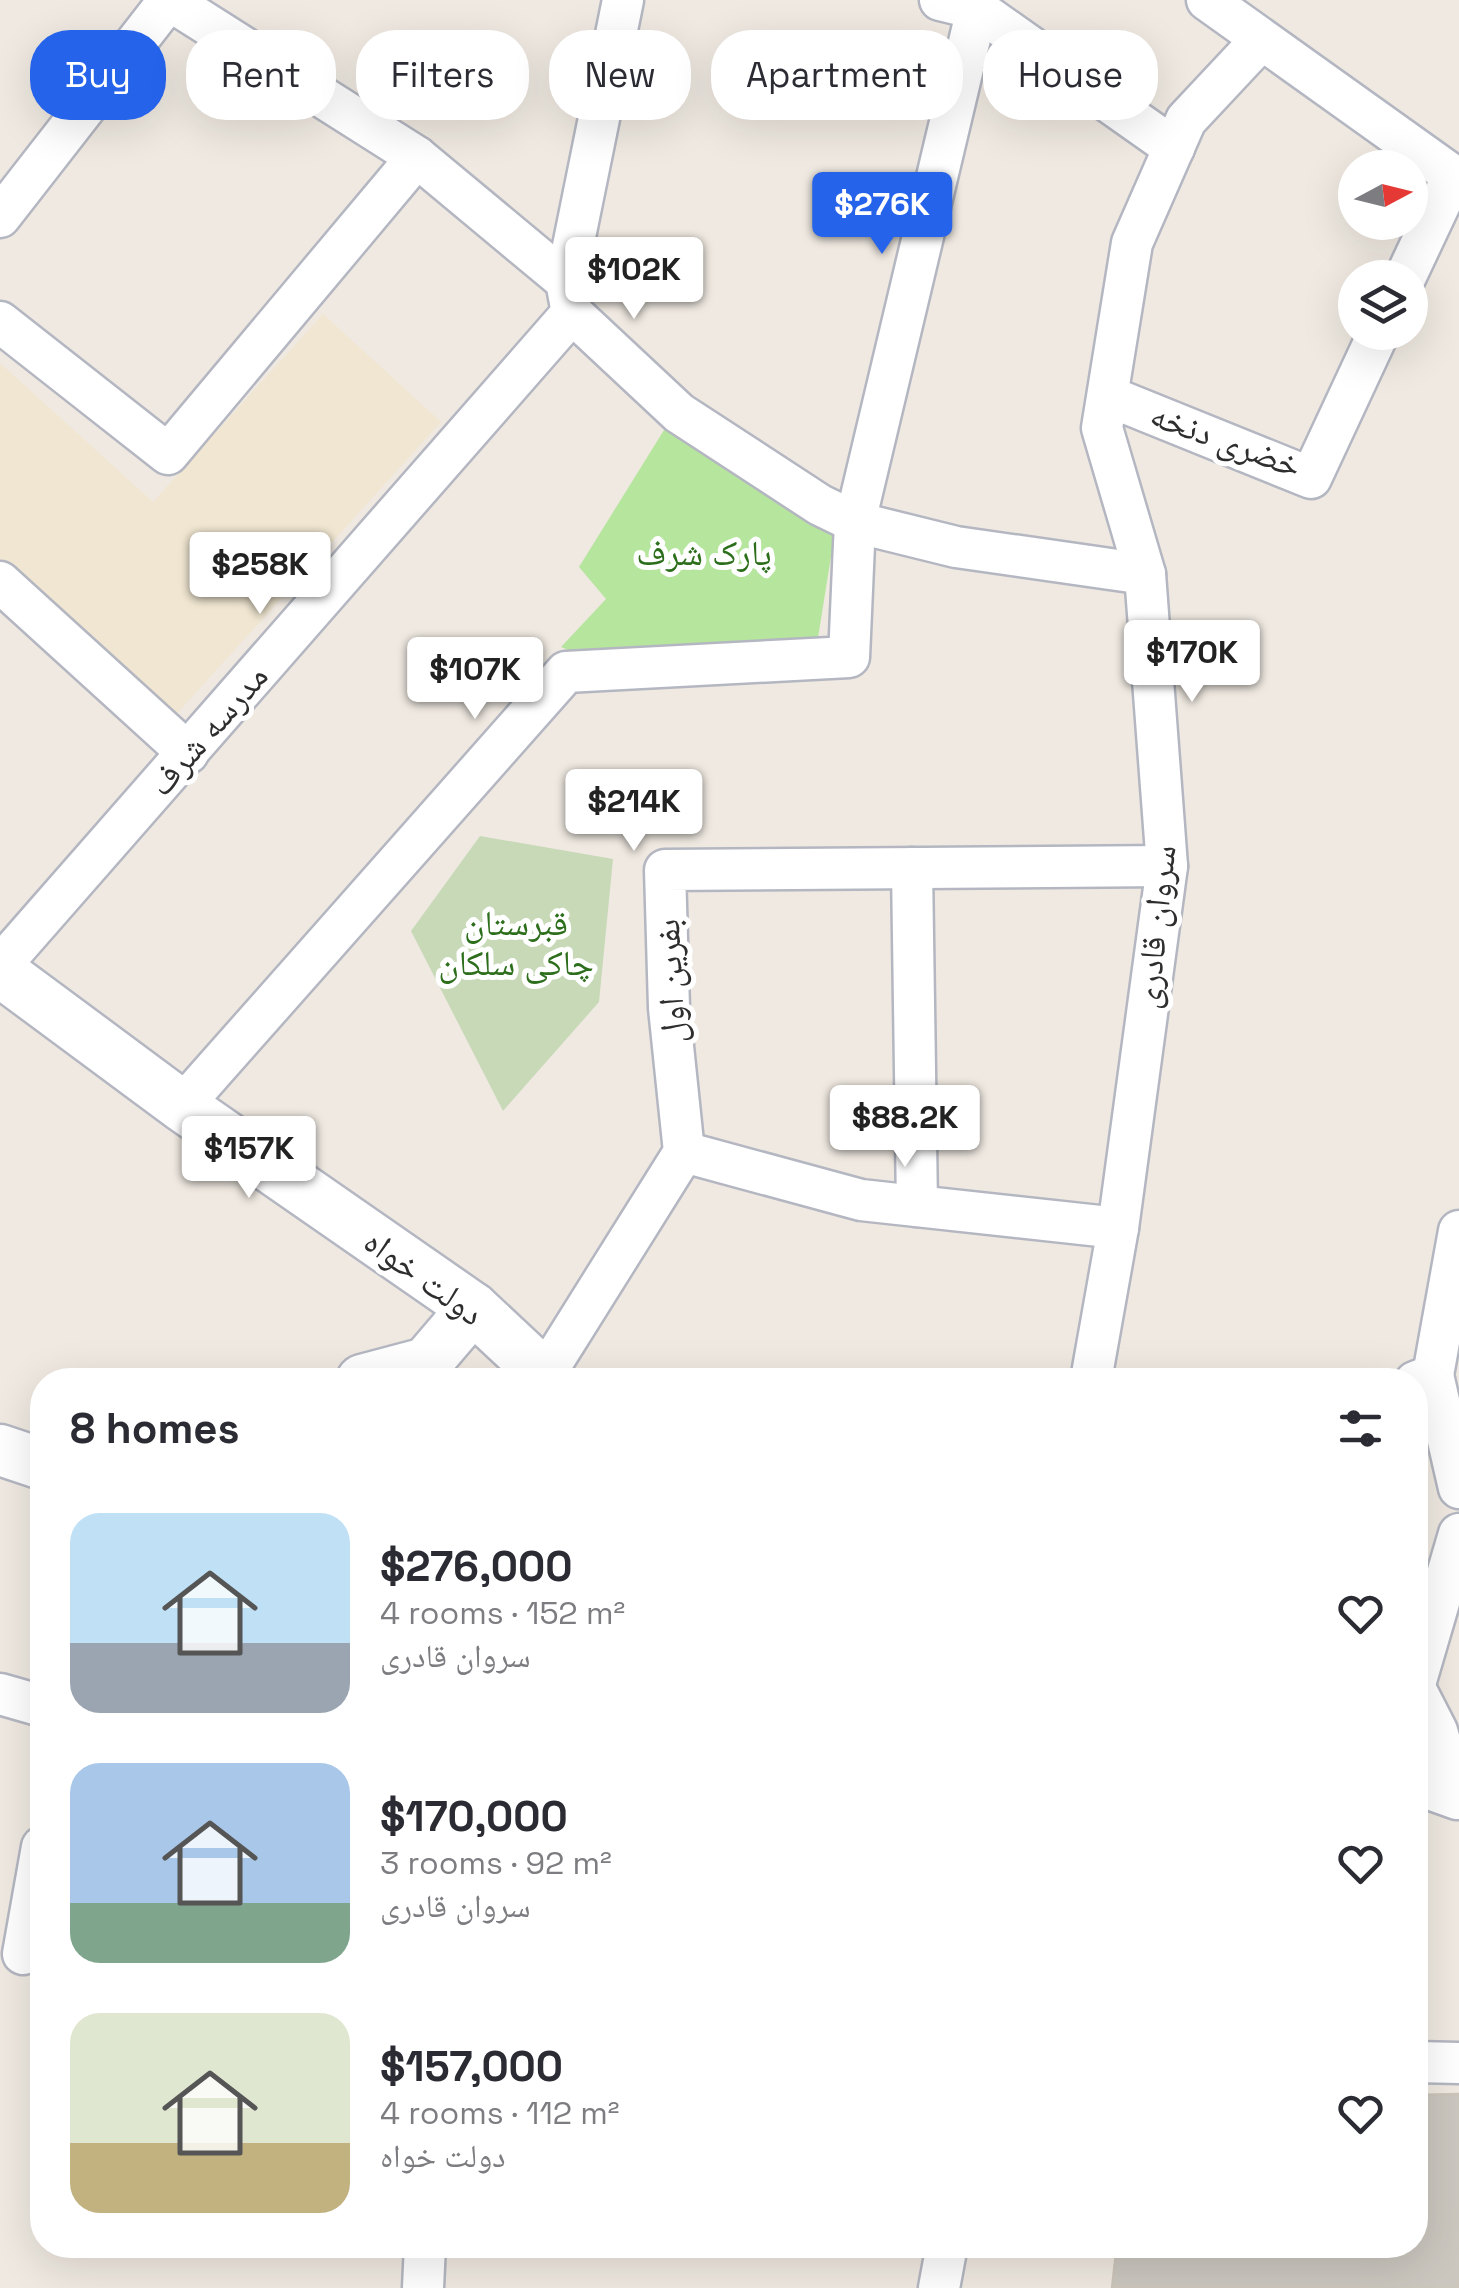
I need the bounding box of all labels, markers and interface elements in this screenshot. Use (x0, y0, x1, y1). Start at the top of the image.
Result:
chip: Buy (30, 30, 166, 120)
chip: Rent (186, 30, 336, 120)
chip: Filters (356, 30, 529, 120)
chip: New (549, 30, 691, 120)
chip: Apartment (711, 30, 963, 120)
chip: House (983, 30, 1158, 120)
north arrow (1338, 150, 1428, 240)
map controls (1338, 150, 1428, 350)
pin: $276K (812, 172, 952, 257)
text: $276K (834, 184, 930, 224)
pin: $102K (564, 237, 704, 322)
text: $102K (587, 249, 681, 289)
button: layers (1338, 260, 1428, 350)
street label: خضری دنخه (1144, 392, 1308, 488)
park label: پارک شرف (636, 531, 772, 575)
pin: $258K (190, 532, 330, 617)
text: $258K (212, 544, 308, 584)
pin: $170K (1122, 620, 1262, 705)
text: $170K (1146, 632, 1238, 672)
pin: $107K (405, 637, 545, 722)
text: $107K (429, 649, 521, 689)
street label: مدرسه شرف (139, 655, 277, 805)
pin: $214K (564, 769, 704, 854)
text: $214K (587, 781, 681, 821)
street label: سروان قادری (1125, 843, 1185, 1011)
park label: قبرستان چاکی سلکان (438, 901, 594, 985)
street label: بفرین اول (645, 918, 695, 1044)
pin: $88.2K (824, 1085, 986, 1170)
text: $88.2K (852, 1097, 958, 1137)
pin: $157K (179, 1116, 319, 1201)
text: $157K (204, 1128, 294, 1168)
street label: دولت خواه (356, 1219, 492, 1335)
icon: filters (1333, 1401, 1388, 1456)
text: 8 homes (70, 1402, 240, 1455)
text: $276,000 (380, 1540, 572, 1593)
icon: home (150, 1553, 270, 1673)
icon: heart (1333, 1586, 1388, 1641)
text: 4 rooms · 152 m² (380, 1593, 625, 1633)
text: سروان قادری (380, 1636, 530, 1676)
text: $170,000 (380, 1790, 568, 1843)
icon: home (150, 1803, 270, 1923)
icon: heart (1333, 1836, 1388, 1891)
text: 3 rooms · 92 m² (380, 1843, 612, 1883)
text: سروان قادری (380, 1886, 530, 1926)
text: $157,000 (380, 2040, 563, 2093)
icon: home (150, 2053, 270, 2173)
icon: heart (1333, 2086, 1388, 2141)
text: 4 rooms · 112 m² (380, 2093, 620, 2133)
text: دولت خواه (380, 2136, 505, 2176)

